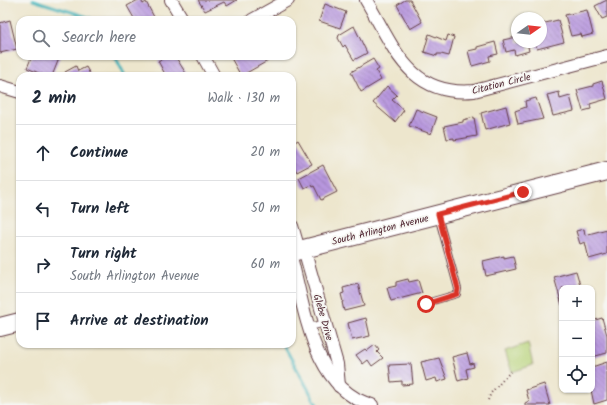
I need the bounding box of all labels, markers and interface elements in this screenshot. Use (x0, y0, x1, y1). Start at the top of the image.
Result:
north arrow (511, 12, 547, 48)
search box (16, 16, 296, 60)
text: Search here (62, 26, 136, 50)
icon: search (30, 27, 52, 49)
street label: Citation Circle (470, 69, 533, 99)
text: 2 min (32, 85, 76, 112)
text: Walk · 130 m (207, 88, 280, 109)
text: Continue (70, 141, 128, 165)
icon: ahead (32, 142, 54, 164)
text: 20 m (250, 142, 280, 163)
route end (514, 183, 532, 201)
text: Turn left (70, 197, 130, 221)
icon: left (32, 198, 54, 220)
text: 50 m (251, 198, 280, 219)
street label: South Arlington Avenue (330, 210, 431, 250)
text: Turn right (70, 242, 137, 266)
icon: right (32, 254, 54, 276)
text: 60 m (251, 254, 280, 275)
text: South Arlington Avenue (70, 266, 199, 287)
map controls (559, 285, 595, 393)
button: + (559, 285, 595, 321)
street label: Glebe Drive (309, 292, 337, 343)
route start (417, 295, 435, 313)
text: Arrive at destination (70, 309, 209, 333)
icon: arrive (32, 310, 54, 332)
button: − (559, 321, 595, 357)
button: locate (559, 357, 595, 393)

